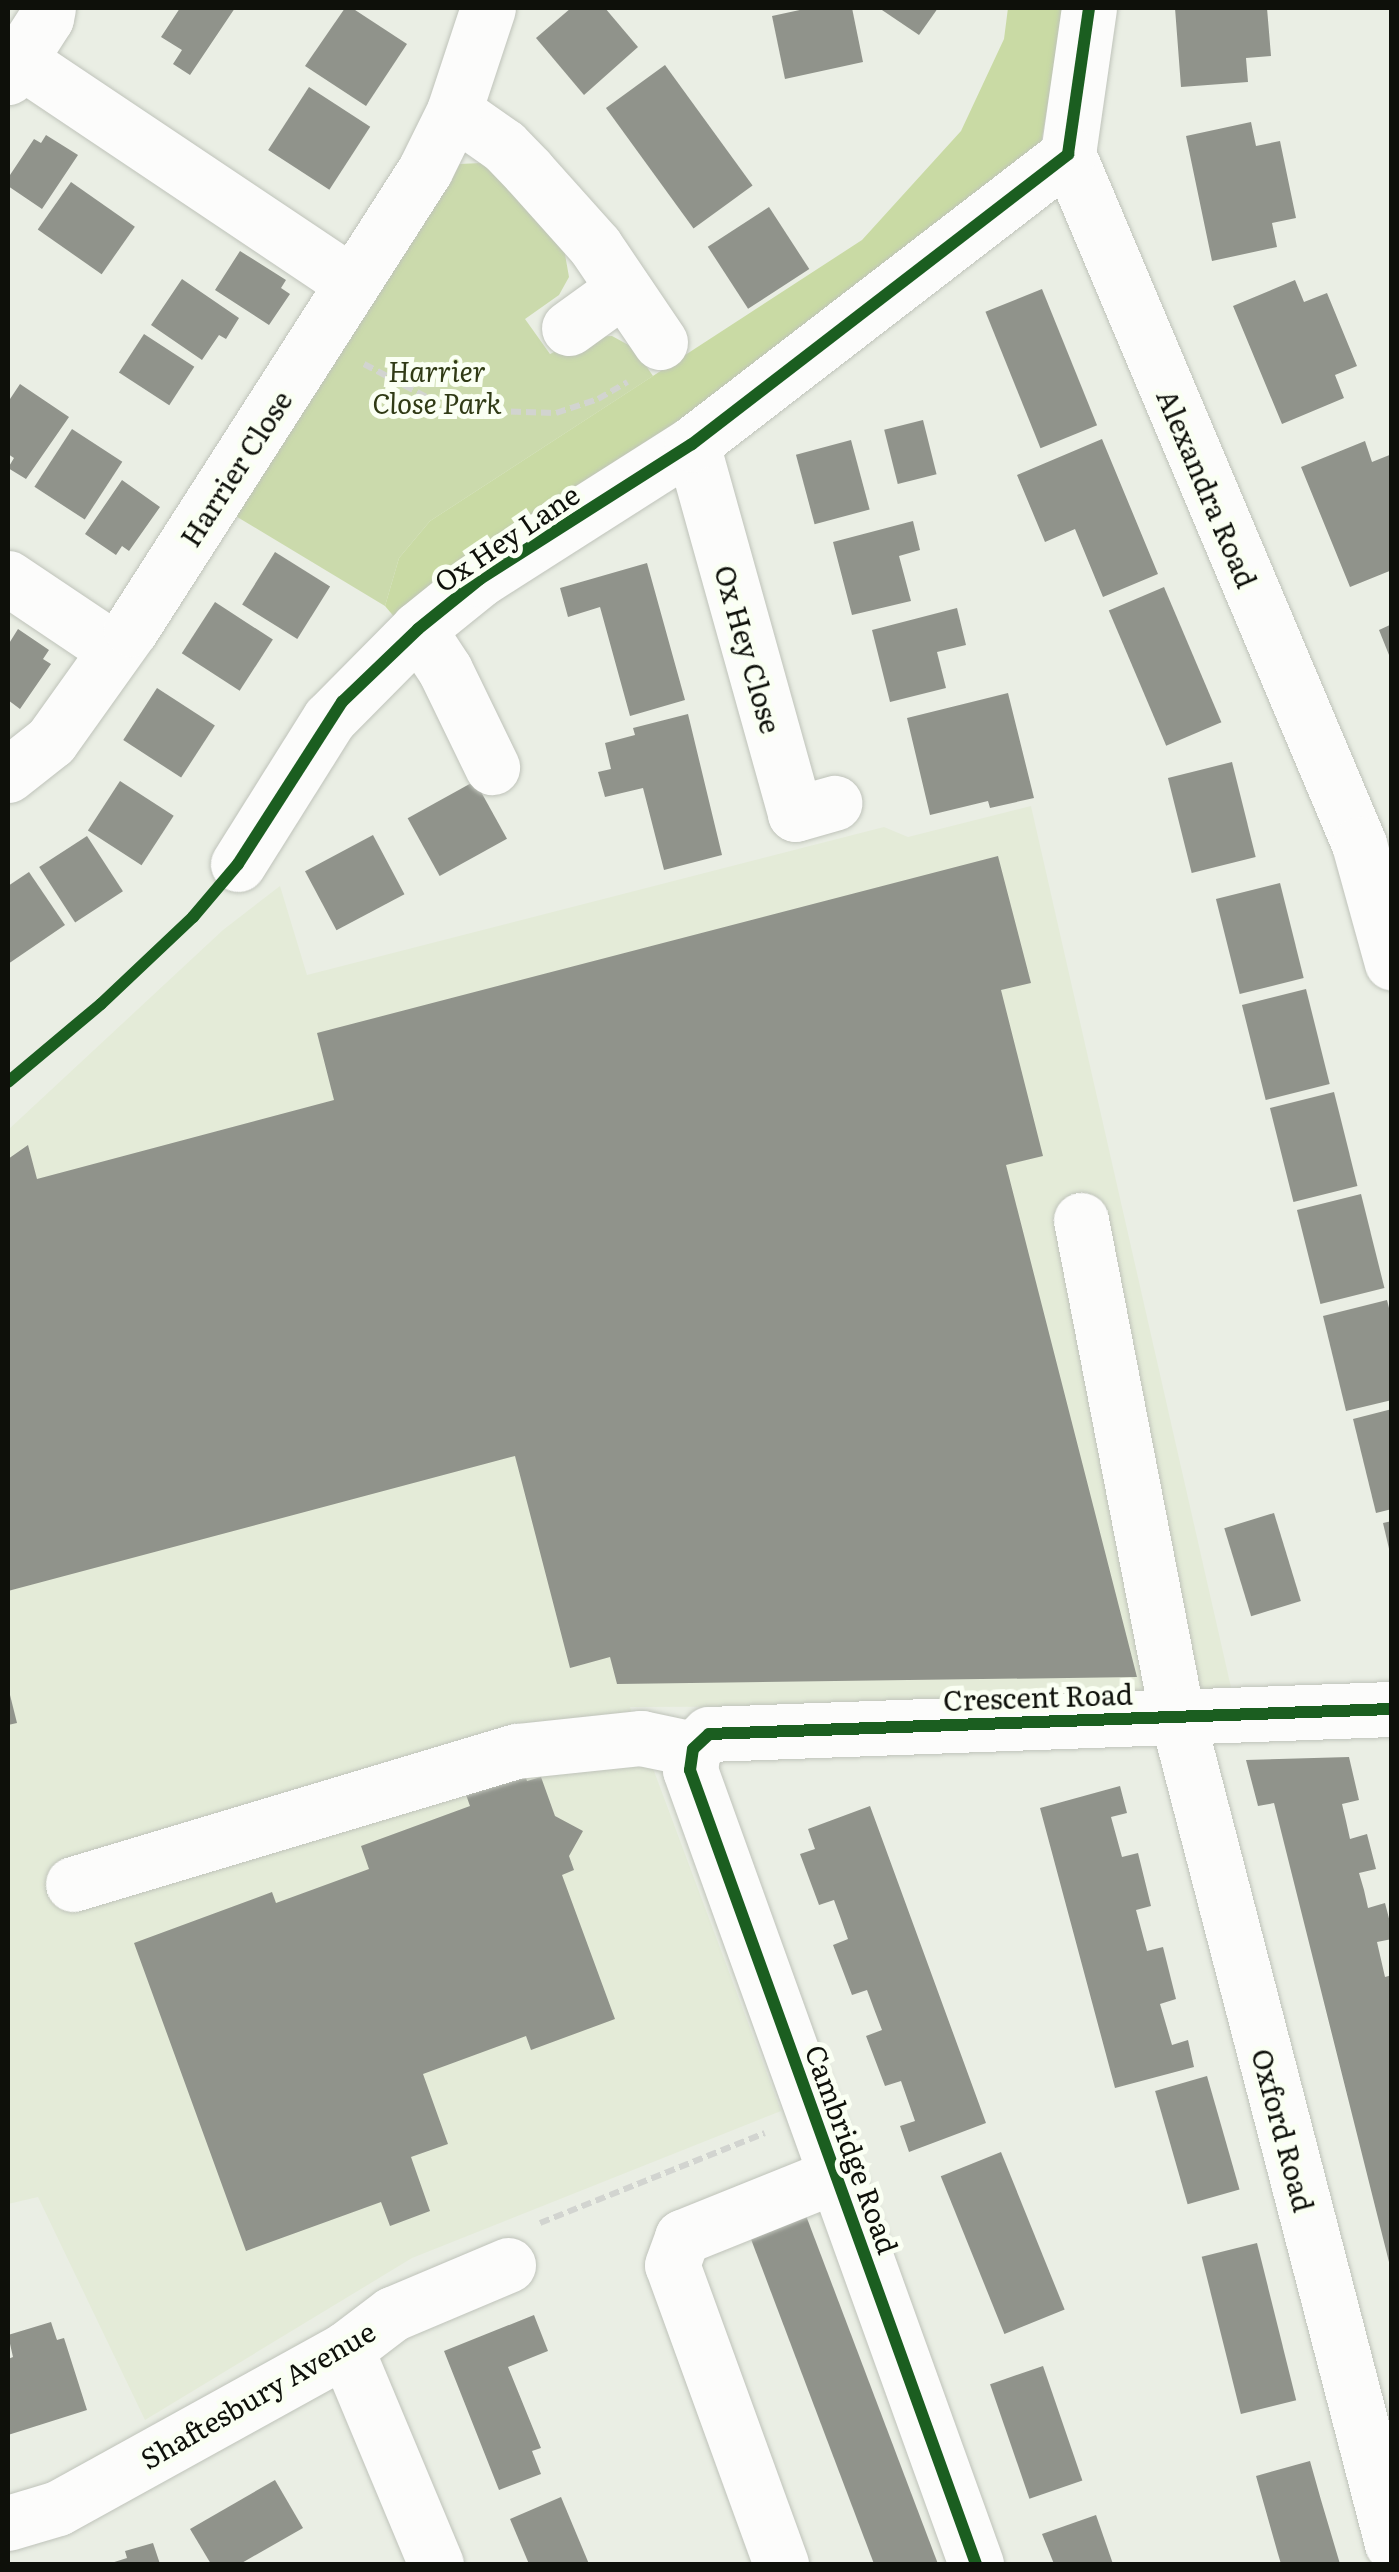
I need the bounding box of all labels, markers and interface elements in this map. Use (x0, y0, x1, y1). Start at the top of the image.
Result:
park label: Harrier Close Park (372, 353, 502, 419)
street label: Harrier Close (172, 384, 298, 552)
street label: Alexandra Road (1151, 384, 1265, 592)
street label: Ox Hey Lane (427, 476, 585, 598)
street label: Ox Hey Close (709, 561, 789, 737)
street label: Crescent Road (943, 1676, 1133, 1716)
street label: Cambridge Road (800, 2040, 906, 2258)
street label: Oxford Road (1246, 2045, 1322, 2215)
street label: Shaftesbury Avenue (134, 2313, 380, 2475)

